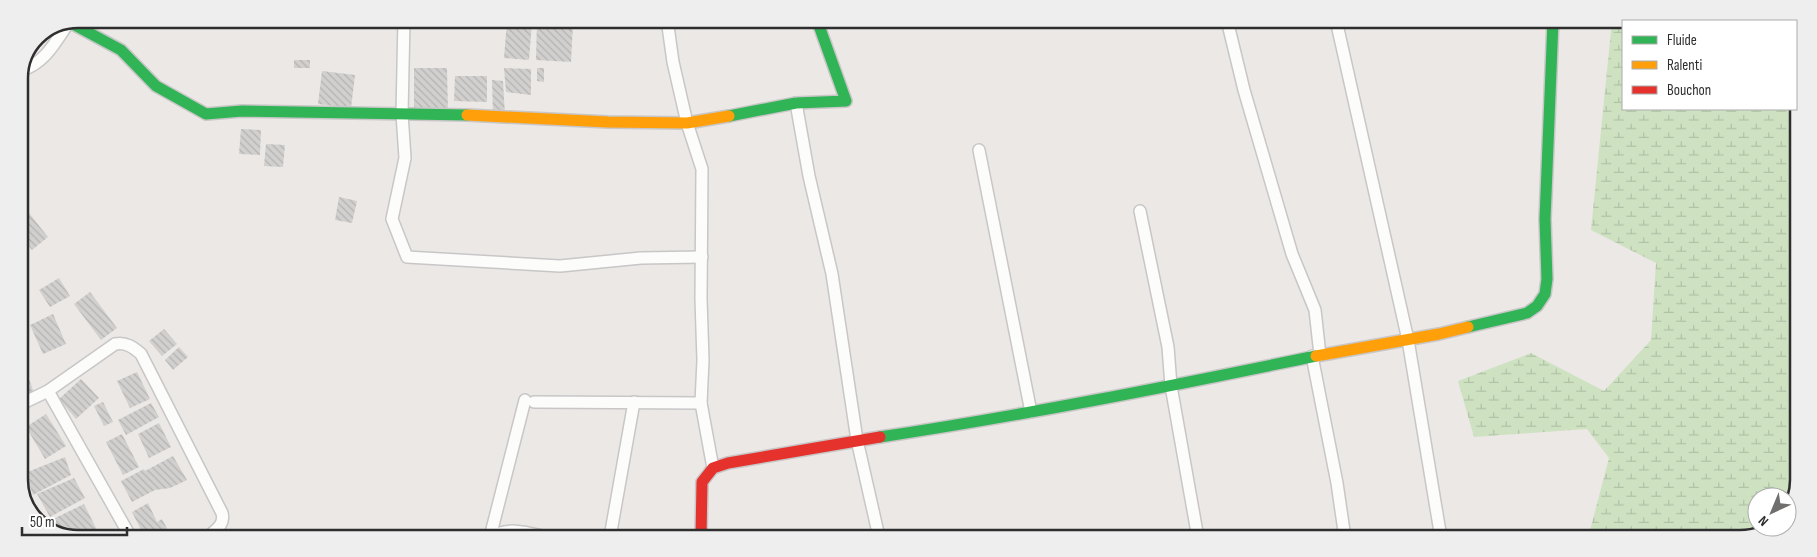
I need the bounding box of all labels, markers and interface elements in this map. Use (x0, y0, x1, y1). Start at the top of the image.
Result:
legend (1622, 20, 1797, 110)
text: Fluide (1667, 31, 1697, 50)
text: Ralenti (1667, 56, 1702, 75)
text: Bouchon (1667, 81, 1711, 100)
north arrow (1747, 487, 1797, 537)
scale bar (22, 504, 128, 536)
text: N (1755, 512, 1772, 530)
text: 50 m (30, 513, 55, 532)

